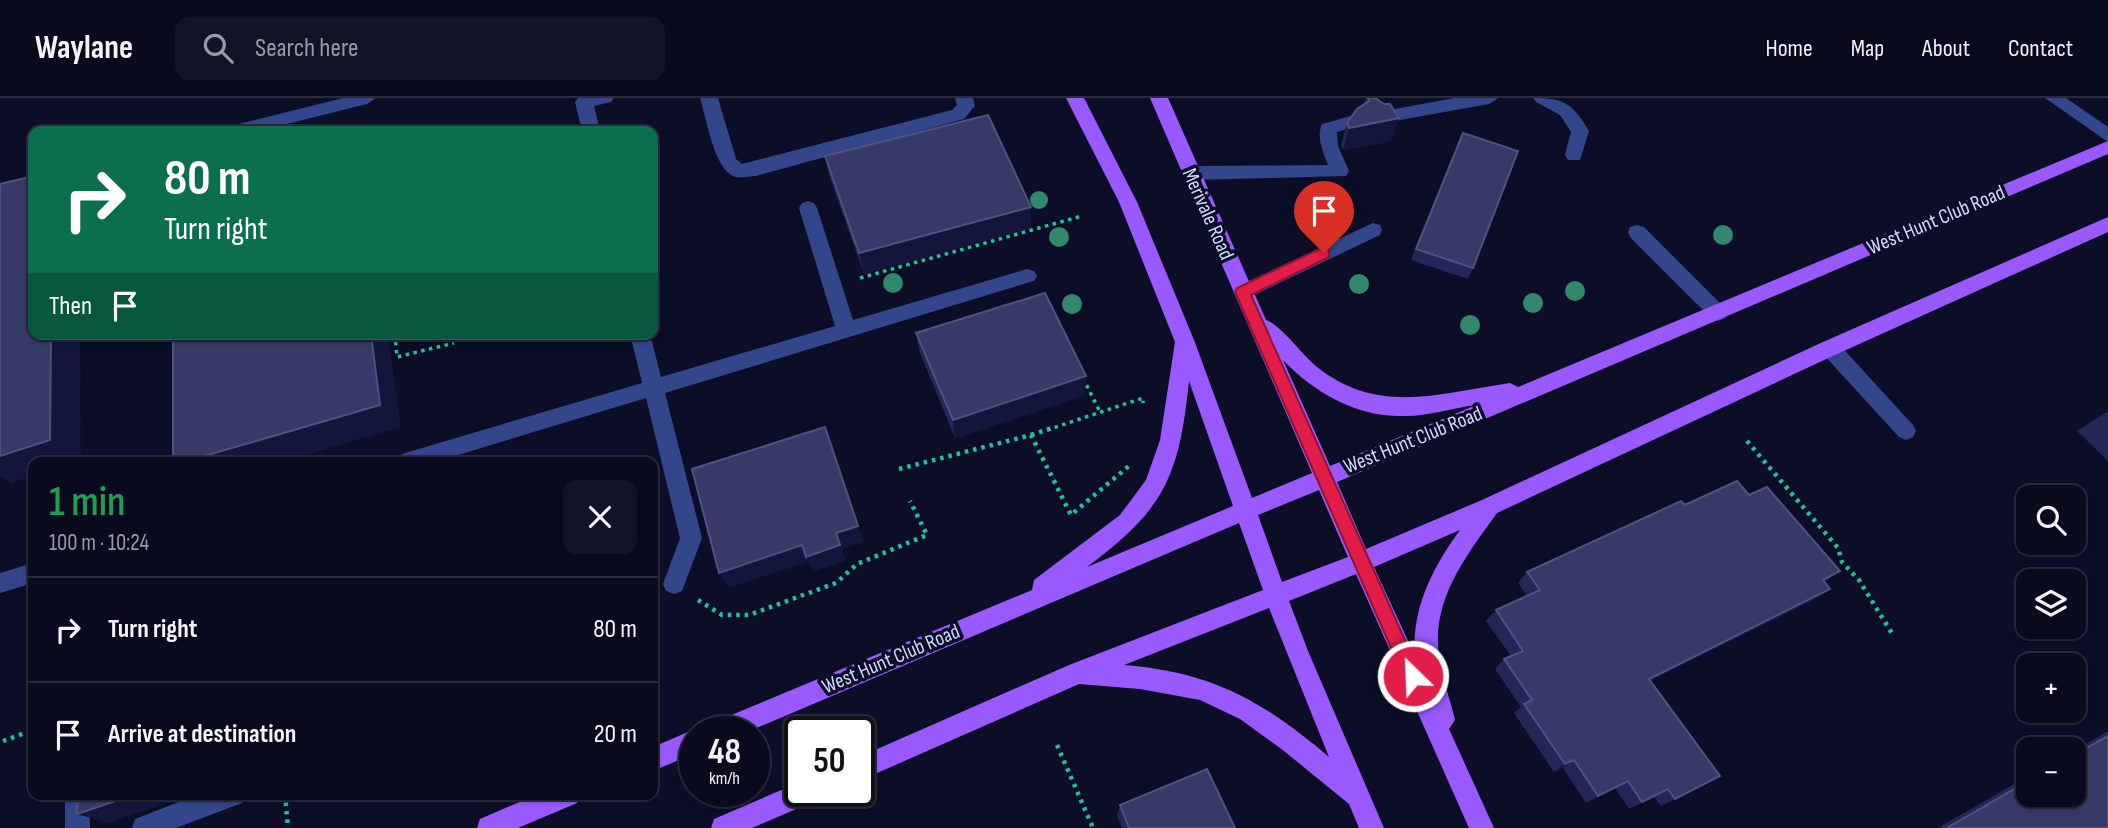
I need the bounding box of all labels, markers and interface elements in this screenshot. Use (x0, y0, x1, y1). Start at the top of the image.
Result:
search box (175, 17, 665, 80)
text: Waylane (35, 28, 133, 68)
icon: search (199, 29, 237, 67)
text: Search here (255, 33, 358, 64)
text: Home (1765, 34, 1813, 63)
text: Map (1851, 34, 1884, 63)
text: About (1922, 34, 1970, 63)
text: Contact (2008, 34, 2073, 63)
text: 80 m (164, 150, 251, 209)
icon: right (49, 154, 140, 245)
street label: Merivale Road (1177, 164, 1239, 264)
street label: West Hunt Club Road (1863, 180, 2009, 260)
pin (1294, 181, 1354, 253)
icon: arrive (1305, 192, 1343, 230)
text: Turn right (164, 210, 268, 249)
icon: arrive (106, 287, 144, 325)
text: Then (49, 291, 92, 322)
street label: West Hunt Club Road (1340, 401, 1486, 479)
text: 1 min (49, 477, 125, 528)
button: close (563, 480, 637, 554)
map controls (2016, 485, 2086, 807)
button: search (2016, 485, 2086, 555)
text: 100 m · 10:24 (49, 529, 149, 557)
button: layers (2016, 569, 2086, 639)
icon: right (49, 611, 87, 649)
text: Turn right (108, 614, 197, 645)
text: 80 m (593, 614, 637, 645)
street label: West Hunt Club Road (818, 619, 964, 699)
position arrow (1376, 639, 1450, 713)
button: + (2016, 653, 2086, 723)
icon: arrive (49, 716, 87, 754)
speed limit sign: 50 (784, 716, 875, 807)
text: Arrive at destination (108, 719, 296, 750)
text: 20 m (594, 719, 637, 750)
text: 48 (708, 731, 741, 774)
button: − (2016, 737, 2086, 807)
text: km/h (709, 768, 740, 789)

